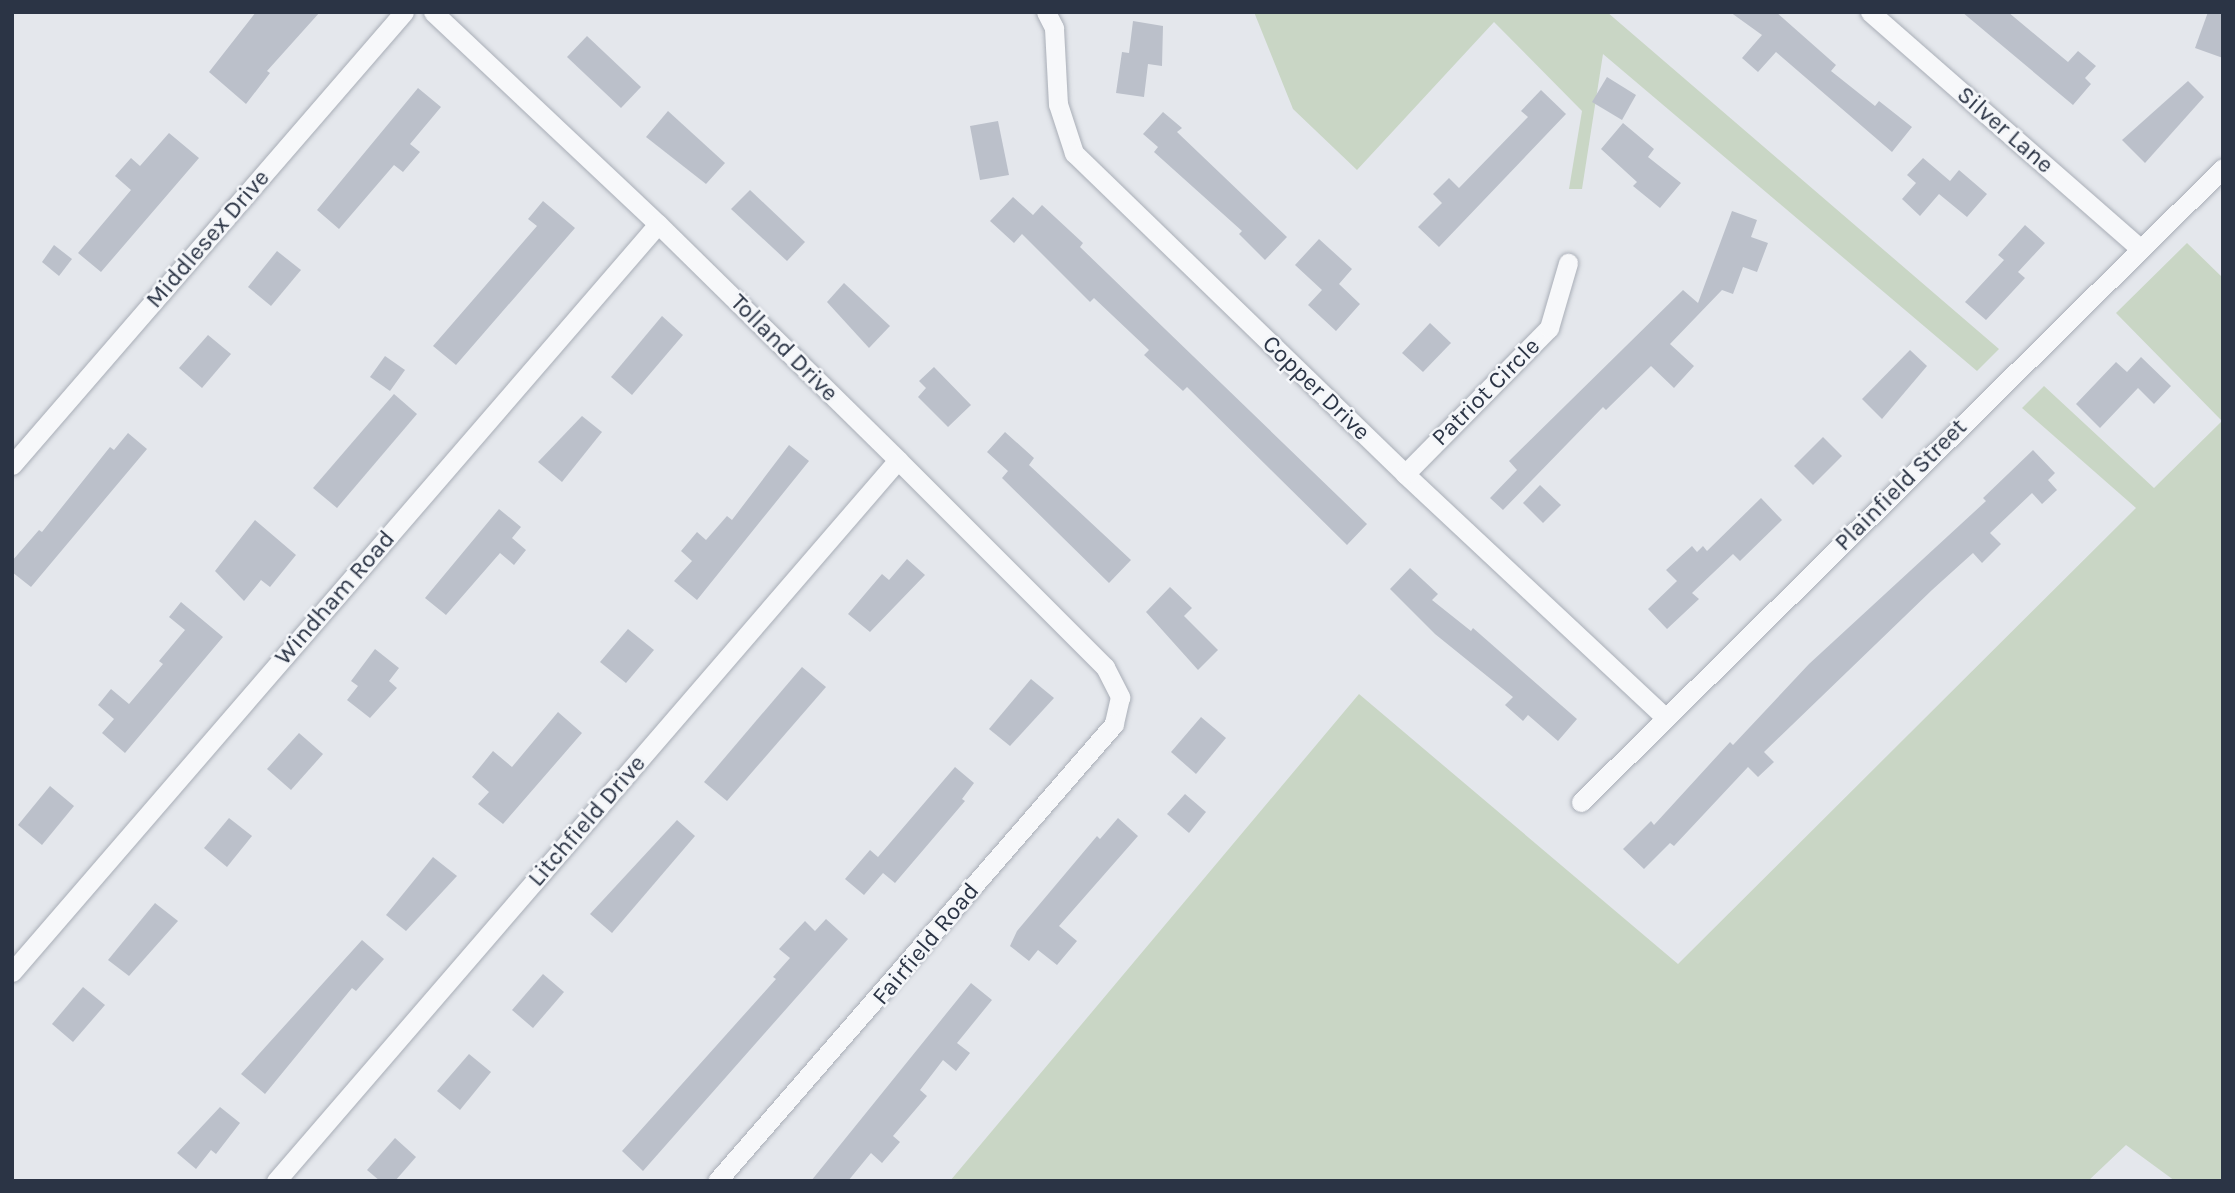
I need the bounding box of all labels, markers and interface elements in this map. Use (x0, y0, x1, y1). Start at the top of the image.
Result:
street label: Silver Lane (1951, 80, 2059, 180)
street label: Middlesex Drive (140, 164, 276, 314)
street label: Tolland Drive (724, 288, 844, 408)
street label: Copper Drive (1256, 329, 1376, 447)
street label: Patriot Circle (1426, 332, 1546, 452)
street label: Plainfield Street (1829, 413, 1973, 557)
street label: Windham Road (269, 525, 401, 671)
street label: Litchfield Drive (522, 749, 652, 893)
street label: Fairfield Road (867, 877, 985, 1011)

